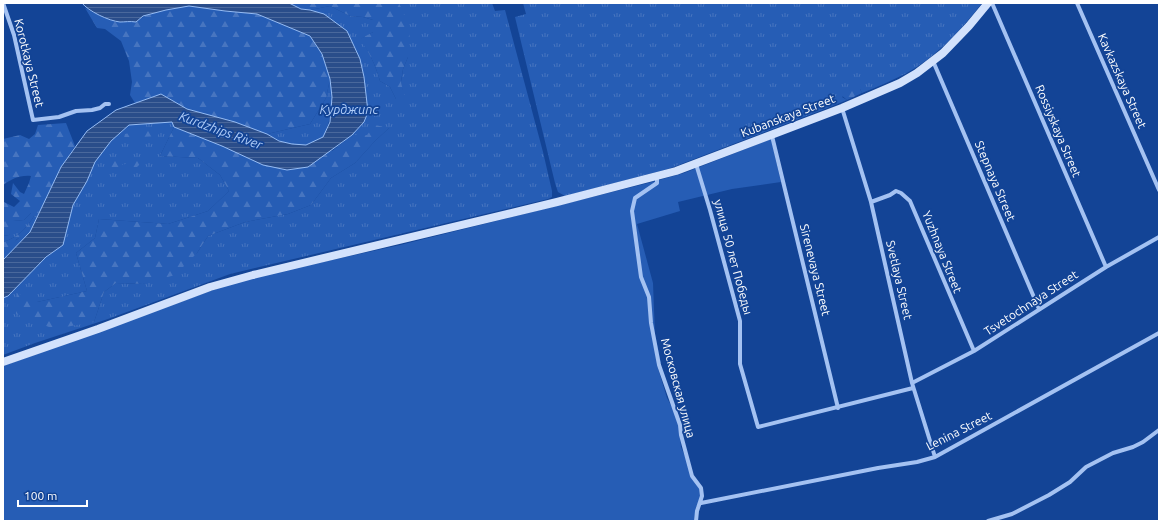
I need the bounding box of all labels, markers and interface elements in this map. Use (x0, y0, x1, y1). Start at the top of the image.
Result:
street label: Korotkaya Street (12, 17, 47, 109)
street label: Kavkazskaya Street (1096, 31, 1149, 131)
street label: Rossiyskaya Street (1033, 83, 1084, 179)
street label: Kubanskaya Street (739, 91, 837, 139)
water label: Курджипс (319, 102, 379, 116)
water label: Kurdzhips River (178, 108, 265, 152)
street label: Stepnaya Street (973, 139, 1018, 223)
street label: улица 50 лет Победы (712, 198, 755, 316)
street label: Yuzhnaya Street (920, 209, 965, 295)
street label: Sirenevaya Street (798, 223, 833, 317)
street label: Svetlaya Street (884, 239, 915, 321)
street label: Tsvetochnaya Street (981, 267, 1080, 338)
street label: Московская улица (659, 337, 698, 439)
street label: Lenina Street (924, 408, 994, 453)
scale bar (18, 482, 87, 508)
text: 100 m (24, 489, 57, 502)

